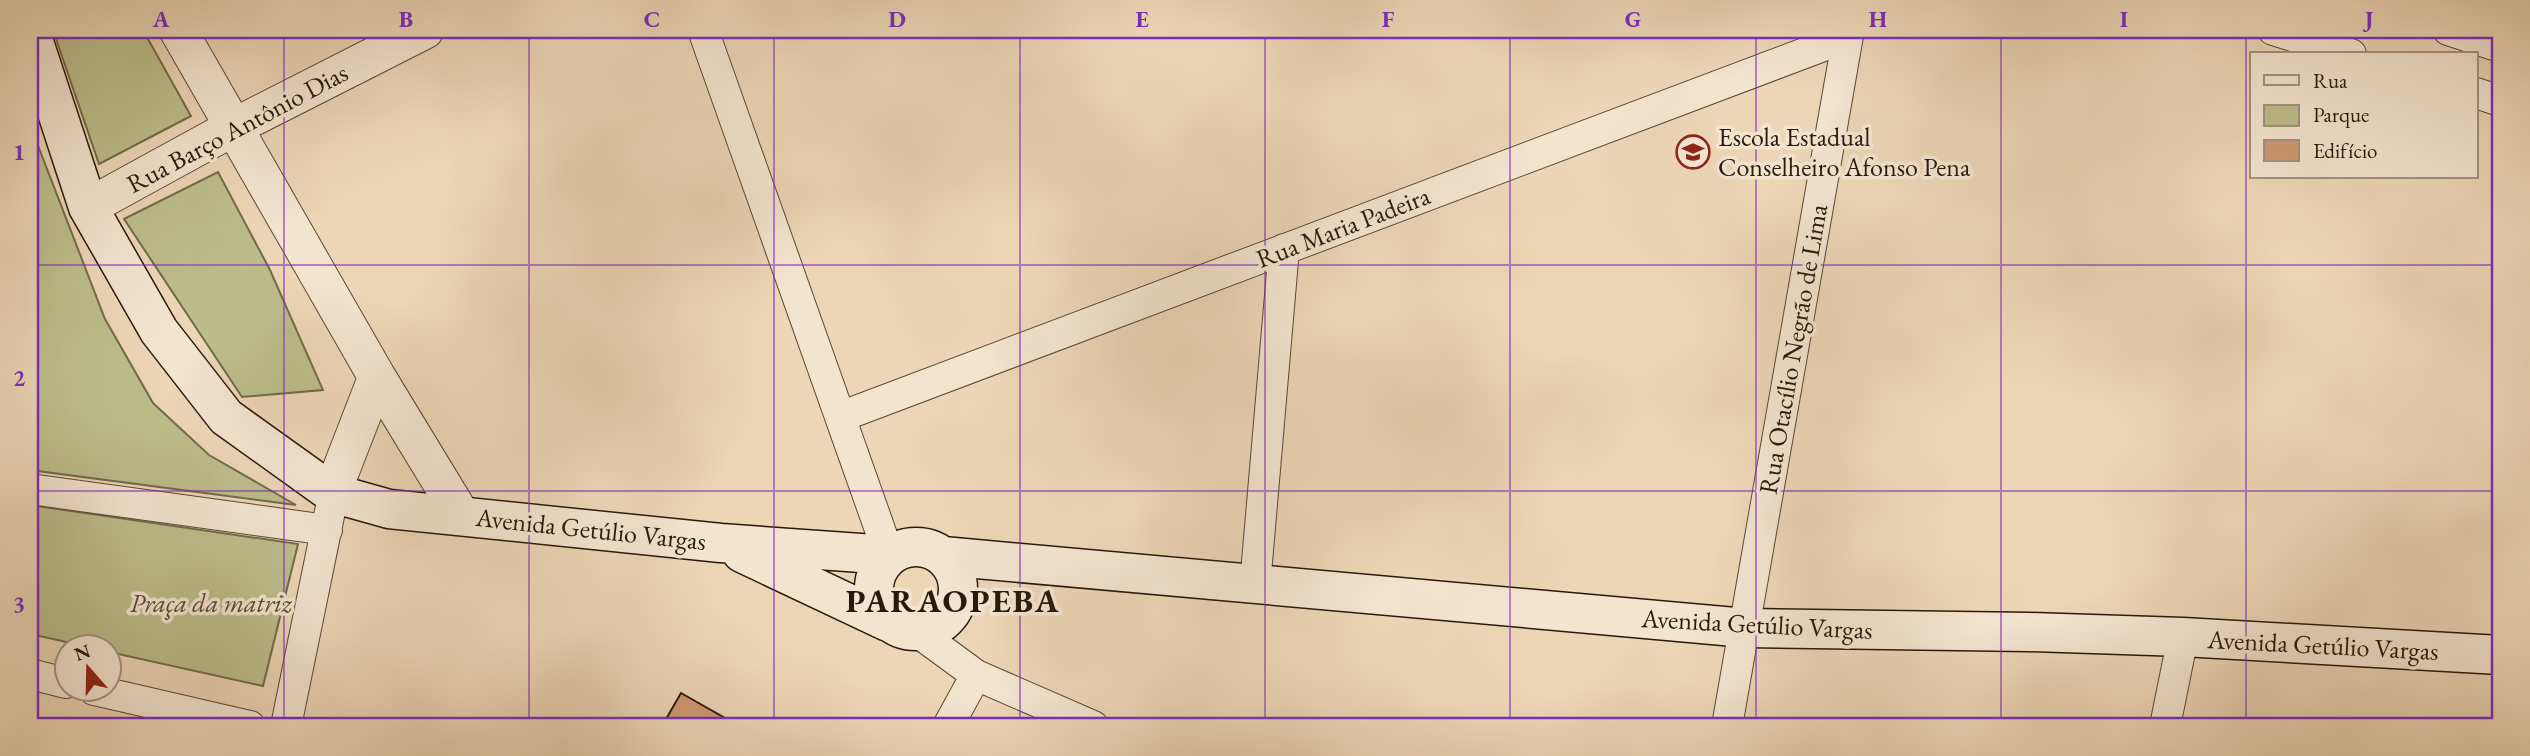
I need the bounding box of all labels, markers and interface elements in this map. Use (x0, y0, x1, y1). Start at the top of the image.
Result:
text: A (152, 4, 170, 34)
text: B (399, 4, 413, 34)
text: C (644, 4, 660, 34)
text: D (888, 4, 906, 34)
text: E (1135, 4, 1149, 34)
text: F (1382, 4, 1395, 34)
text: G (1625, 4, 1641, 34)
text: H (1869, 4, 1887, 34)
text: I (2120, 4, 2128, 34)
text: J (2363, 4, 2374, 34)
legend (2250, 52, 2478, 178)
street label: Rua Barço Antônio Dias (120, 55, 354, 201)
text: Rua (2313, 67, 2348, 94)
text: Parque (2313, 101, 2369, 128)
place label: Escola Estadual Conselheiro Afonso Pena (1718, 120, 1971, 184)
school or university icon: Escola Estadual Conselheiro Afonso Pena (1674, 133, 1712, 171)
text: 1 (13, 137, 25, 167)
text: Edifício (2313, 137, 2377, 164)
street label: Rua Maria Padeira (1251, 178, 1436, 276)
street label: Rua Otacílio Negrão de Lima (1751, 201, 1835, 497)
text: 2 (13, 363, 25, 393)
street label: Avenida Getúlio Vargas (473, 500, 708, 558)
district label: PARAOPEBA (845, 579, 1061, 622)
park label: Praça da matriz (130, 586, 293, 620)
text: 3 (13, 589, 25, 619)
street label: Avenida Getúlio Vargas (1640, 601, 1873, 647)
street label: Avenida Getúlio Vargas (2206, 622, 2439, 668)
north arrow (52, 634, 122, 704)
text: N (71, 638, 94, 667)

